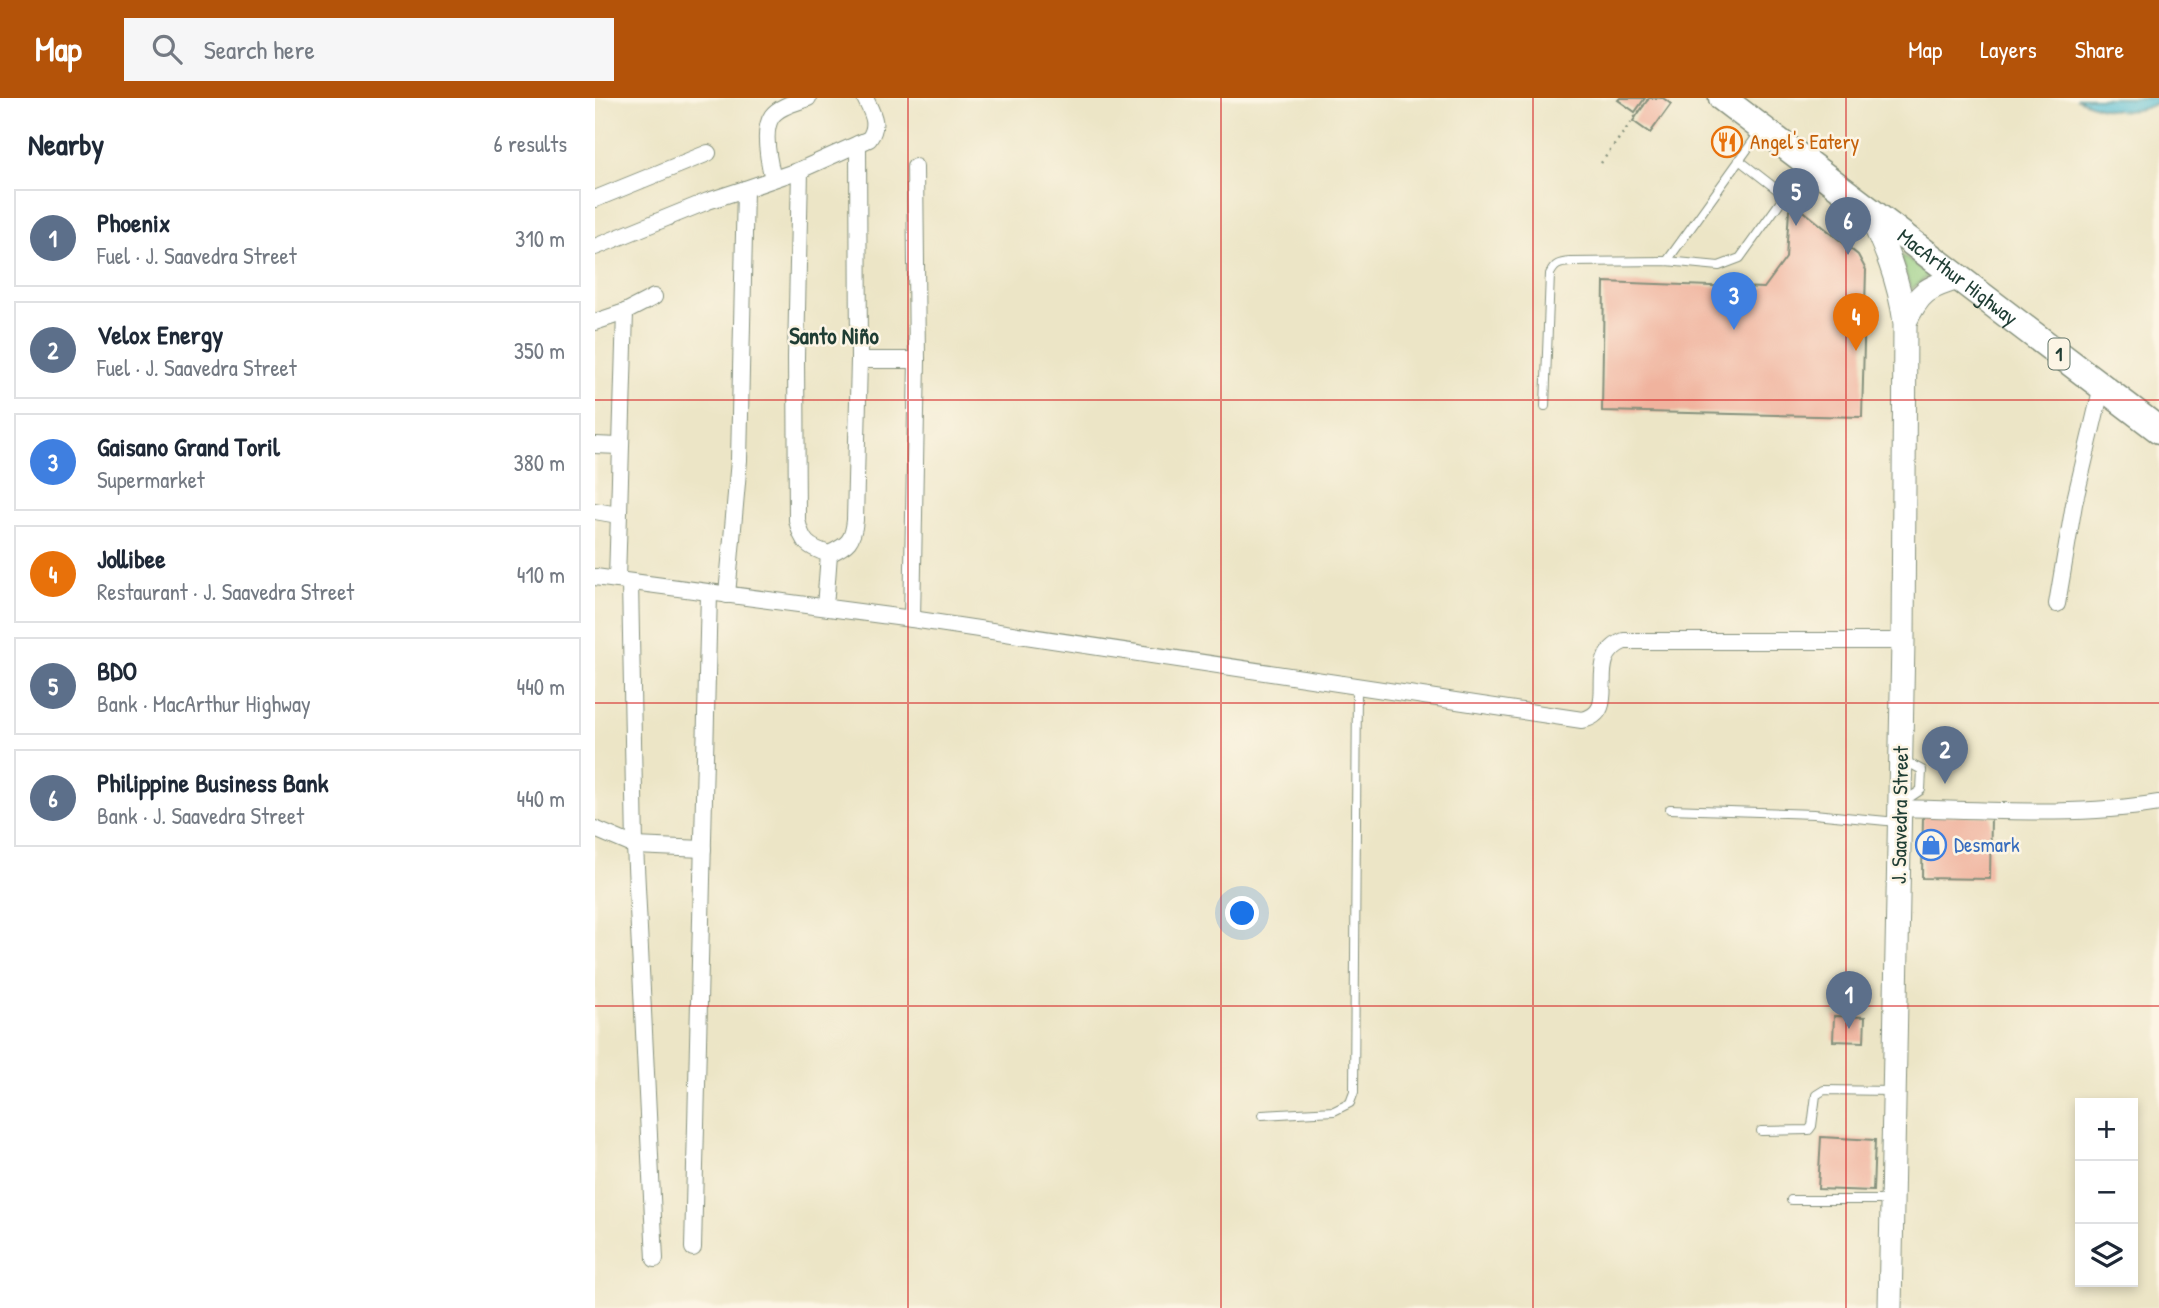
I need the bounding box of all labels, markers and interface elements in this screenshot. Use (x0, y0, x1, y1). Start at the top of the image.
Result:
search box (124, 18, 614, 81)
text: Map (35, 27, 82, 71)
icon: search (148, 30, 186, 68)
text: Search here (204, 32, 315, 67)
text: Map (1908, 33, 1942, 65)
text: Layers (1980, 33, 2037, 65)
text: Share (2075, 33, 2124, 65)
text: Nearby (28, 124, 104, 164)
restaurant icon: Angel's Eatery (1710, 125, 1744, 159)
place label: Angel's Eatery (1750, 127, 1860, 156)
text: 6 results (494, 128, 567, 159)
pin: 5 (1773, 168, 1819, 226)
pin: 6 (1825, 197, 1871, 255)
text: Phoenix (97, 205, 170, 240)
street label: MacArthur Highway (1892, 221, 2024, 332)
text: 1 (49, 223, 57, 254)
text: 310 m (515, 223, 565, 254)
text: Fuel · J. Saavedra Street (97, 240, 297, 271)
pin: 3 (1711, 272, 1757, 330)
pin: 4 (1833, 293, 1879, 351)
text: Velox Energy (97, 317, 223, 352)
district label: Santo Niño (789, 320, 879, 351)
text: 2 (48, 335, 58, 366)
text: 350 m (514, 335, 565, 366)
road number: 1 (2049, 338, 2069, 370)
text: Fuel · J. Saavedra Street (97, 352, 297, 383)
text: Gaisano Grand Toril (97, 429, 280, 464)
text: 3 (48, 447, 58, 478)
text: 380 m (514, 447, 565, 478)
text: Supermarket (97, 464, 205, 495)
text: Jollibee (97, 541, 166, 576)
text: 4 (49, 559, 57, 590)
text: 410 m (517, 559, 565, 590)
text: Restaurant · J. Saavedra Street (97, 576, 354, 607)
text: BDO (97, 653, 137, 688)
text: 5 (48, 671, 58, 702)
text: 440 m (517, 671, 565, 702)
text: Bank · MacArthur Highway (97, 688, 311, 719)
pin: 2 (1922, 726, 1968, 784)
street label: J. Saavedra Street (1884, 745, 1915, 884)
text: Philippine Business Bank (97, 765, 329, 800)
text: 6 (48, 783, 58, 814)
text: 440 m (517, 783, 565, 814)
text: Bank · J. Saavedra Street (97, 800, 304, 831)
shop icon: Desmark (1914, 828, 1948, 862)
place label: Desmark (1954, 830, 2020, 859)
your location (1225, 896, 1259, 930)
pin: 1 (1826, 971, 1872, 1029)
map controls (2075, 1098, 2138, 1287)
button: + (2075, 1098, 2138, 1161)
button: − (2075, 1161, 2138, 1224)
button: layers (2075, 1224, 2138, 1287)

